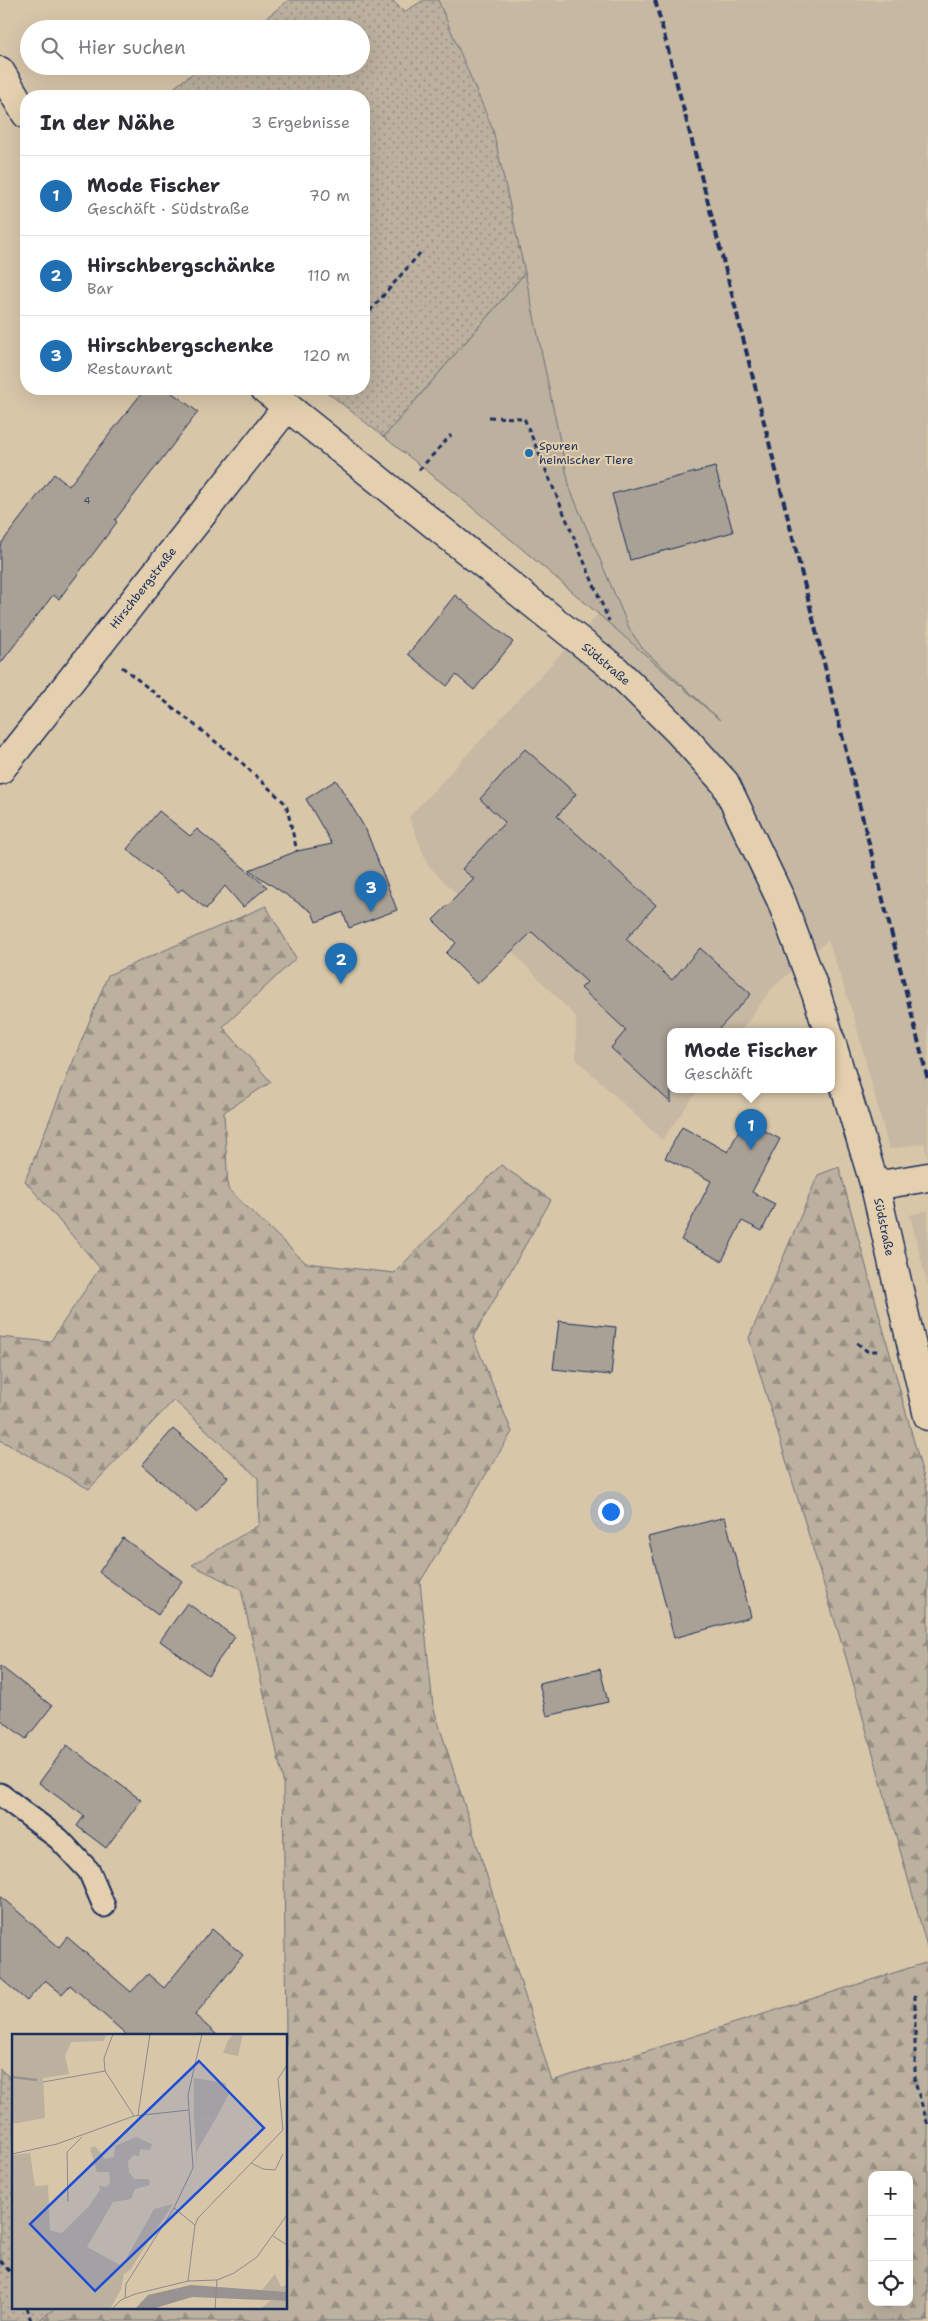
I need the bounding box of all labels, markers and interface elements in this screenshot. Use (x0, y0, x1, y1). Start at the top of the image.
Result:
search box (20, 20, 370, 75)
icon: search (38, 34, 66, 62)
text: Hier suchen (78, 35, 186, 60)
text: In der Nähe (40, 109, 175, 137)
text: 3 Ergebnisse (251, 112, 350, 133)
text: Mode Fischer (87, 173, 220, 198)
text: 1 (52, 185, 60, 206)
text: 70 m (309, 185, 350, 206)
text: Geschäft · Südstraße (87, 198, 250, 219)
text: Hirschbergschänke (87, 253, 275, 278)
text: 2 (50, 265, 62, 286)
text: 110 m (307, 265, 350, 286)
text: Bar (87, 278, 114, 299)
text: Hirschbergschenke (87, 333, 274, 358)
text: 3 (50, 345, 62, 366)
text: 120 m (303, 345, 350, 366)
text: Restaurant (87, 358, 173, 379)
place label: Spuren heimischer Tiere (539, 438, 634, 468)
marker: Spuren heimischer Tiere (523, 447, 535, 459)
house number: 4 (84, 494, 91, 507)
street label: Hirschbergstraße (106, 544, 180, 632)
street label: Südstraße (578, 639, 634, 689)
pin: 3 (355, 871, 387, 912)
pin: 2 (325, 943, 357, 984)
popup (667, 1028, 835, 1093)
text: Mode Fischer (684, 1038, 818, 1063)
text: Geschäft (684, 1063, 753, 1084)
pin: 1 (735, 1109, 767, 1150)
street label: Südstraße (870, 1197, 898, 1258)
your location (598, 1499, 624, 1525)
inset map (12, 2034, 288, 2308)
map controls (868, 2171, 913, 2306)
button: + (868, 2171, 913, 2216)
button: − (868, 2216, 913, 2261)
button: locate (868, 2261, 913, 2306)

